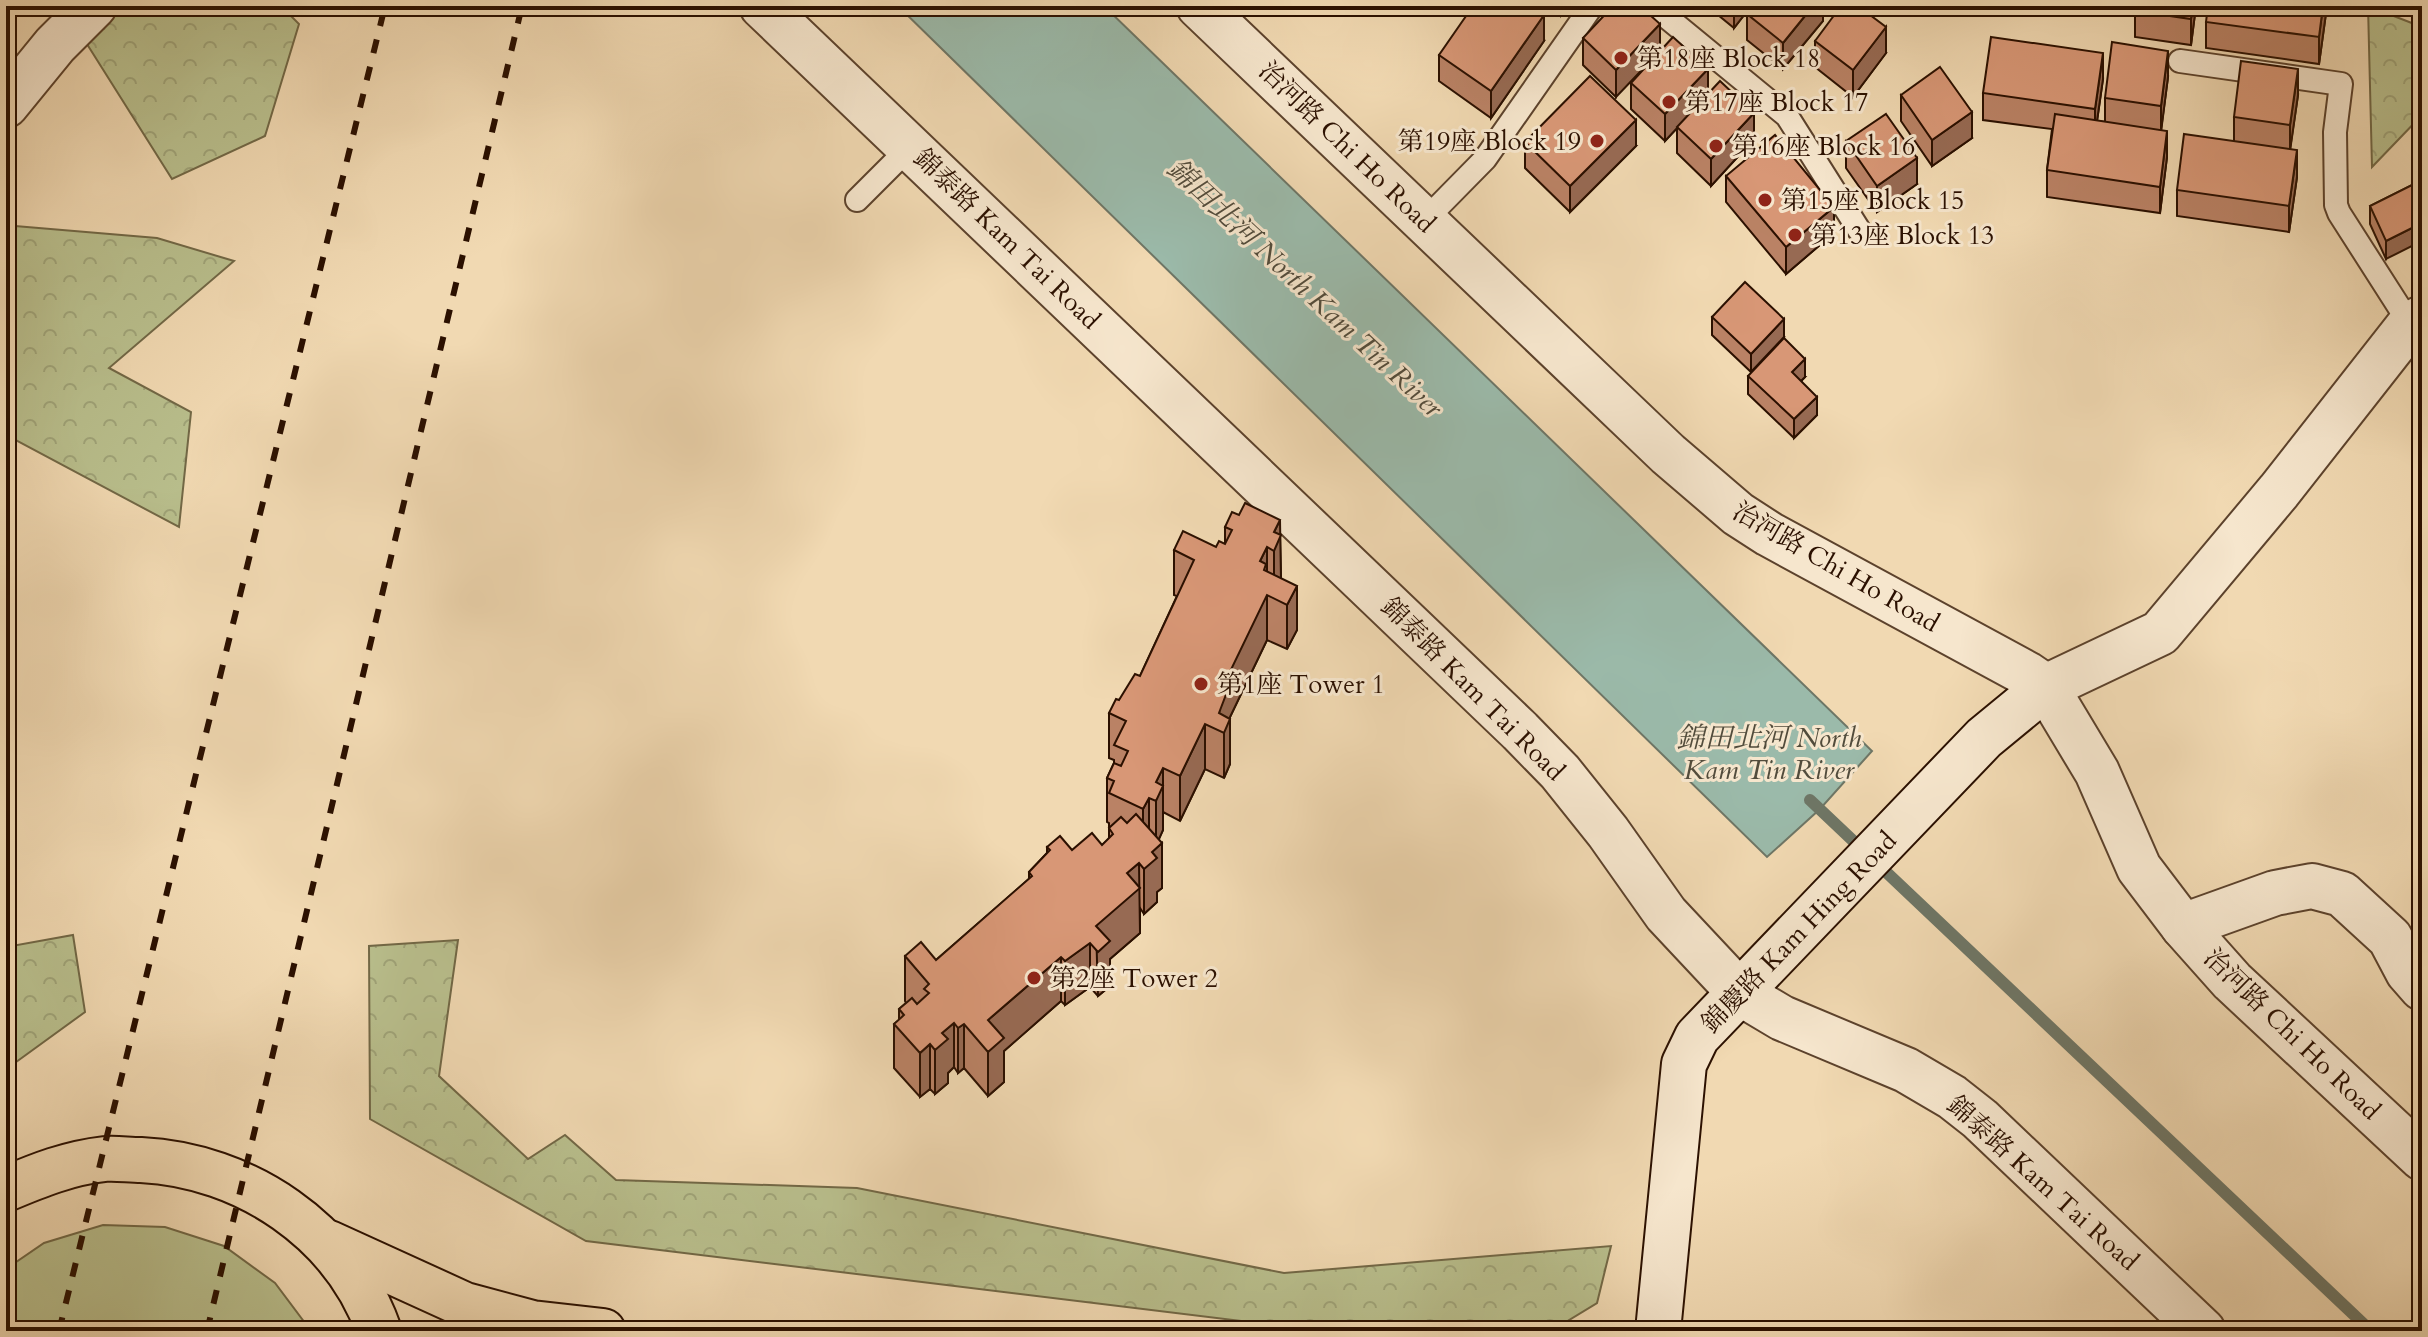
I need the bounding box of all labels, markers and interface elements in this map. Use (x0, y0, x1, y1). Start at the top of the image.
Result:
place label: 第18座 Block 18 (1637, 41, 1820, 76)
marker: 第18座 Block 18 (1612, 49, 1630, 67)
street label: 治河路 Chi Ho Road (1251, 53, 1443, 241)
place label: 第17座 Block 17 (1685, 85, 1868, 120)
marker: 第17座 Block 17 (1660, 93, 1678, 111)
place label: 第19座 Block 19 (1398, 124, 1581, 159)
place label: 第16座 Block 16 (1732, 129, 1915, 164)
marker: 第19座 Block 19 (1588, 132, 1606, 150)
marker: 第16座 Block 16 (1707, 137, 1725, 155)
street label: 錦泰路 Kam Tai Road (906, 141, 1108, 337)
water label: 錦田北河 North Kam Tin River (1159, 150, 1451, 426)
place label: 第15座 Block 15 (1781, 183, 1964, 218)
marker: 第15座 Block 15 (1756, 191, 1774, 209)
place label: 第13座 Block 13 (1811, 218, 1994, 253)
marker: 第13座 Block 13 (1786, 226, 1804, 244)
street label: 治河路 Chi Ho Road (1726, 494, 1946, 641)
street label: 錦泰路 Kam Tai Road (1374, 590, 1573, 789)
place label: 第1座 Tower 1 (1217, 667, 1385, 702)
marker: 第1座 Tower 1 (1192, 675, 1210, 693)
water label: 錦田北河 North Kam Tin River (1676, 719, 1862, 789)
street label: 錦慶路 Kam Hing Road (1694, 824, 1904, 1040)
street label: 治河路 Chi Ho Road (2196, 940, 2388, 1128)
place label: 第2座 Tower 2 (1050, 961, 1218, 996)
marker: 第2座 Tower 2 (1025, 969, 1043, 987)
street label: 錦泰路 Kam Tai Road (1940, 1088, 2146, 1279)

